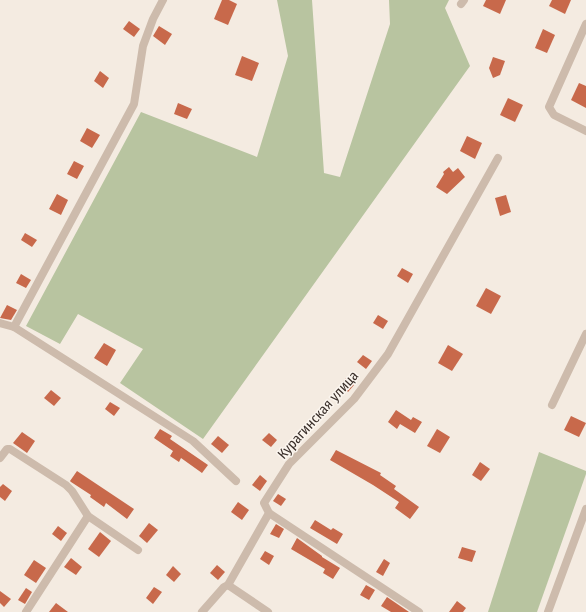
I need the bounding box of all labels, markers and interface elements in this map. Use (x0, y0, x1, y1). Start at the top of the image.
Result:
street label: Курагинская улица (274, 367, 362, 463)

